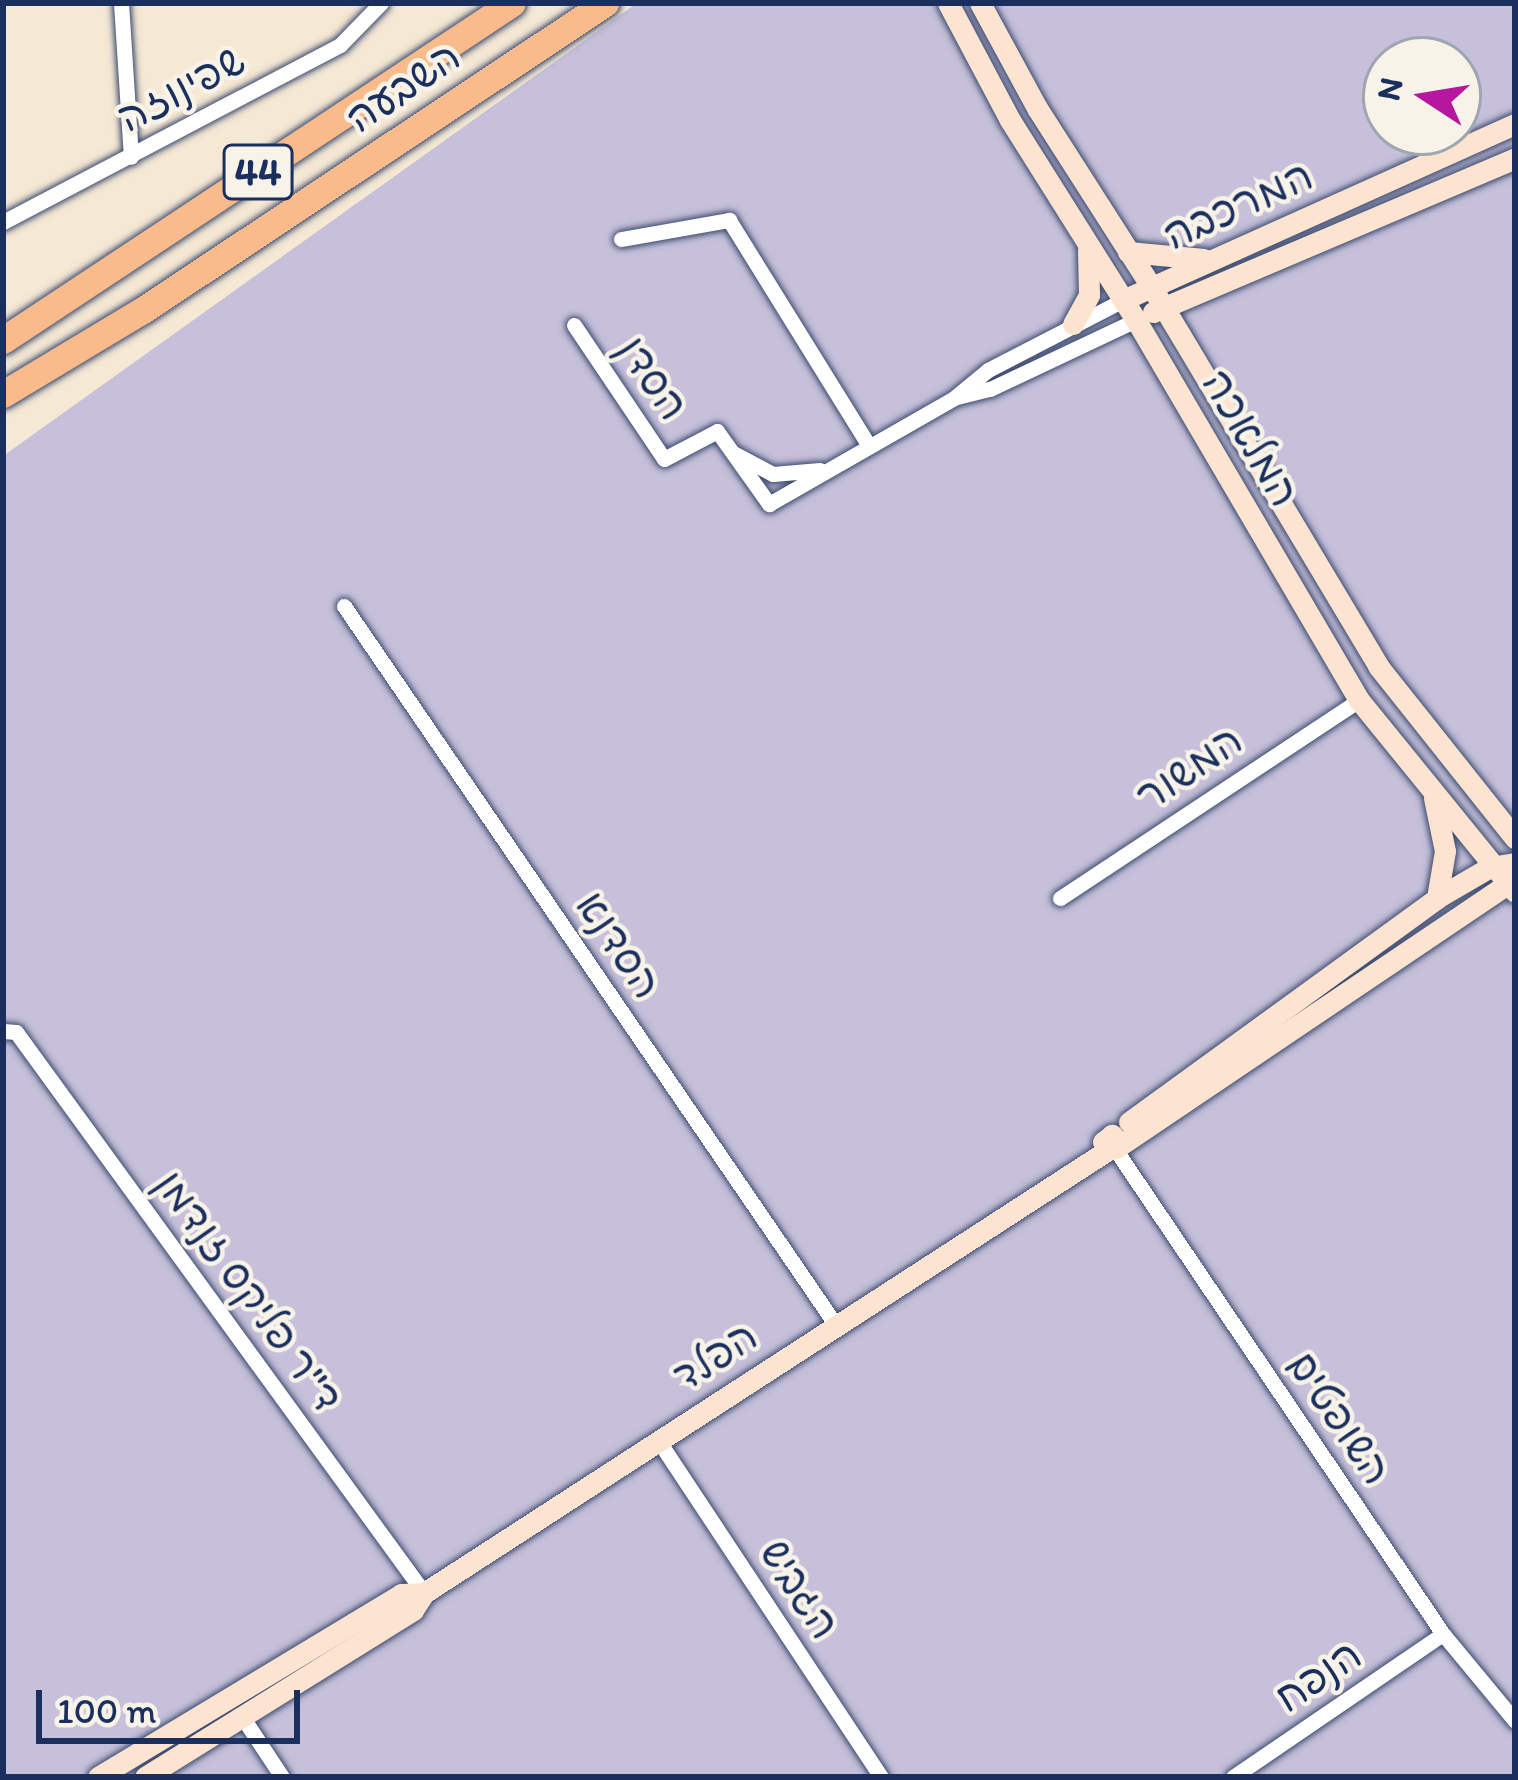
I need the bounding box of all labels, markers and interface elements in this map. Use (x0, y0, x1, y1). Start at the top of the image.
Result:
street label: השבעה (336, 31, 470, 143)
street label: שפינוזה (109, 35, 253, 143)
north arrow (1362, 36, 1482, 156)
text: N (1368, 74, 1411, 104)
road number: 44 (222, 139, 294, 205)
street label: המרכבה (1156, 150, 1320, 260)
street label: הסדן (607, 327, 699, 429)
street label: המלאכה (1192, 360, 1310, 516)
street label: המשור (1126, 714, 1252, 822)
street label: הסדנא (565, 882, 673, 1008)
street label: ד''ר פליקס זנדמן (145, 1161, 353, 1421)
street label: הפלד (663, 1310, 767, 1402)
street label: השופטים (1277, 1342, 1403, 1494)
street label: הגביש (749, 1530, 851, 1648)
street label: הנפח (1265, 1629, 1371, 1723)
scale bar (42, 1666, 306, 1740)
text: 100 m (57, 1689, 156, 1732)

